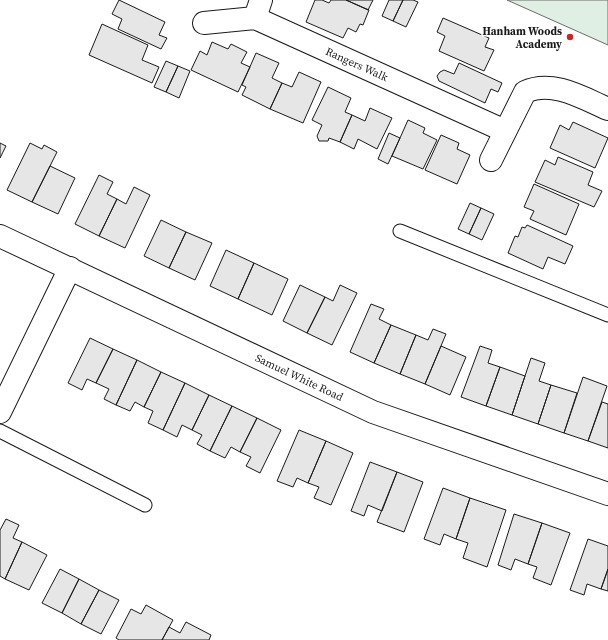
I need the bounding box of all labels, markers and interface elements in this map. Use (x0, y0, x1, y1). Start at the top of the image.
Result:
place label: Hanham Woods Academy (483, 24, 562, 52)
marker: Hanham Woods Academy (565, 32, 575, 42)
street label: Rangers Walk (323, 43, 391, 85)
street label: Samuel White Road (253, 350, 346, 405)

